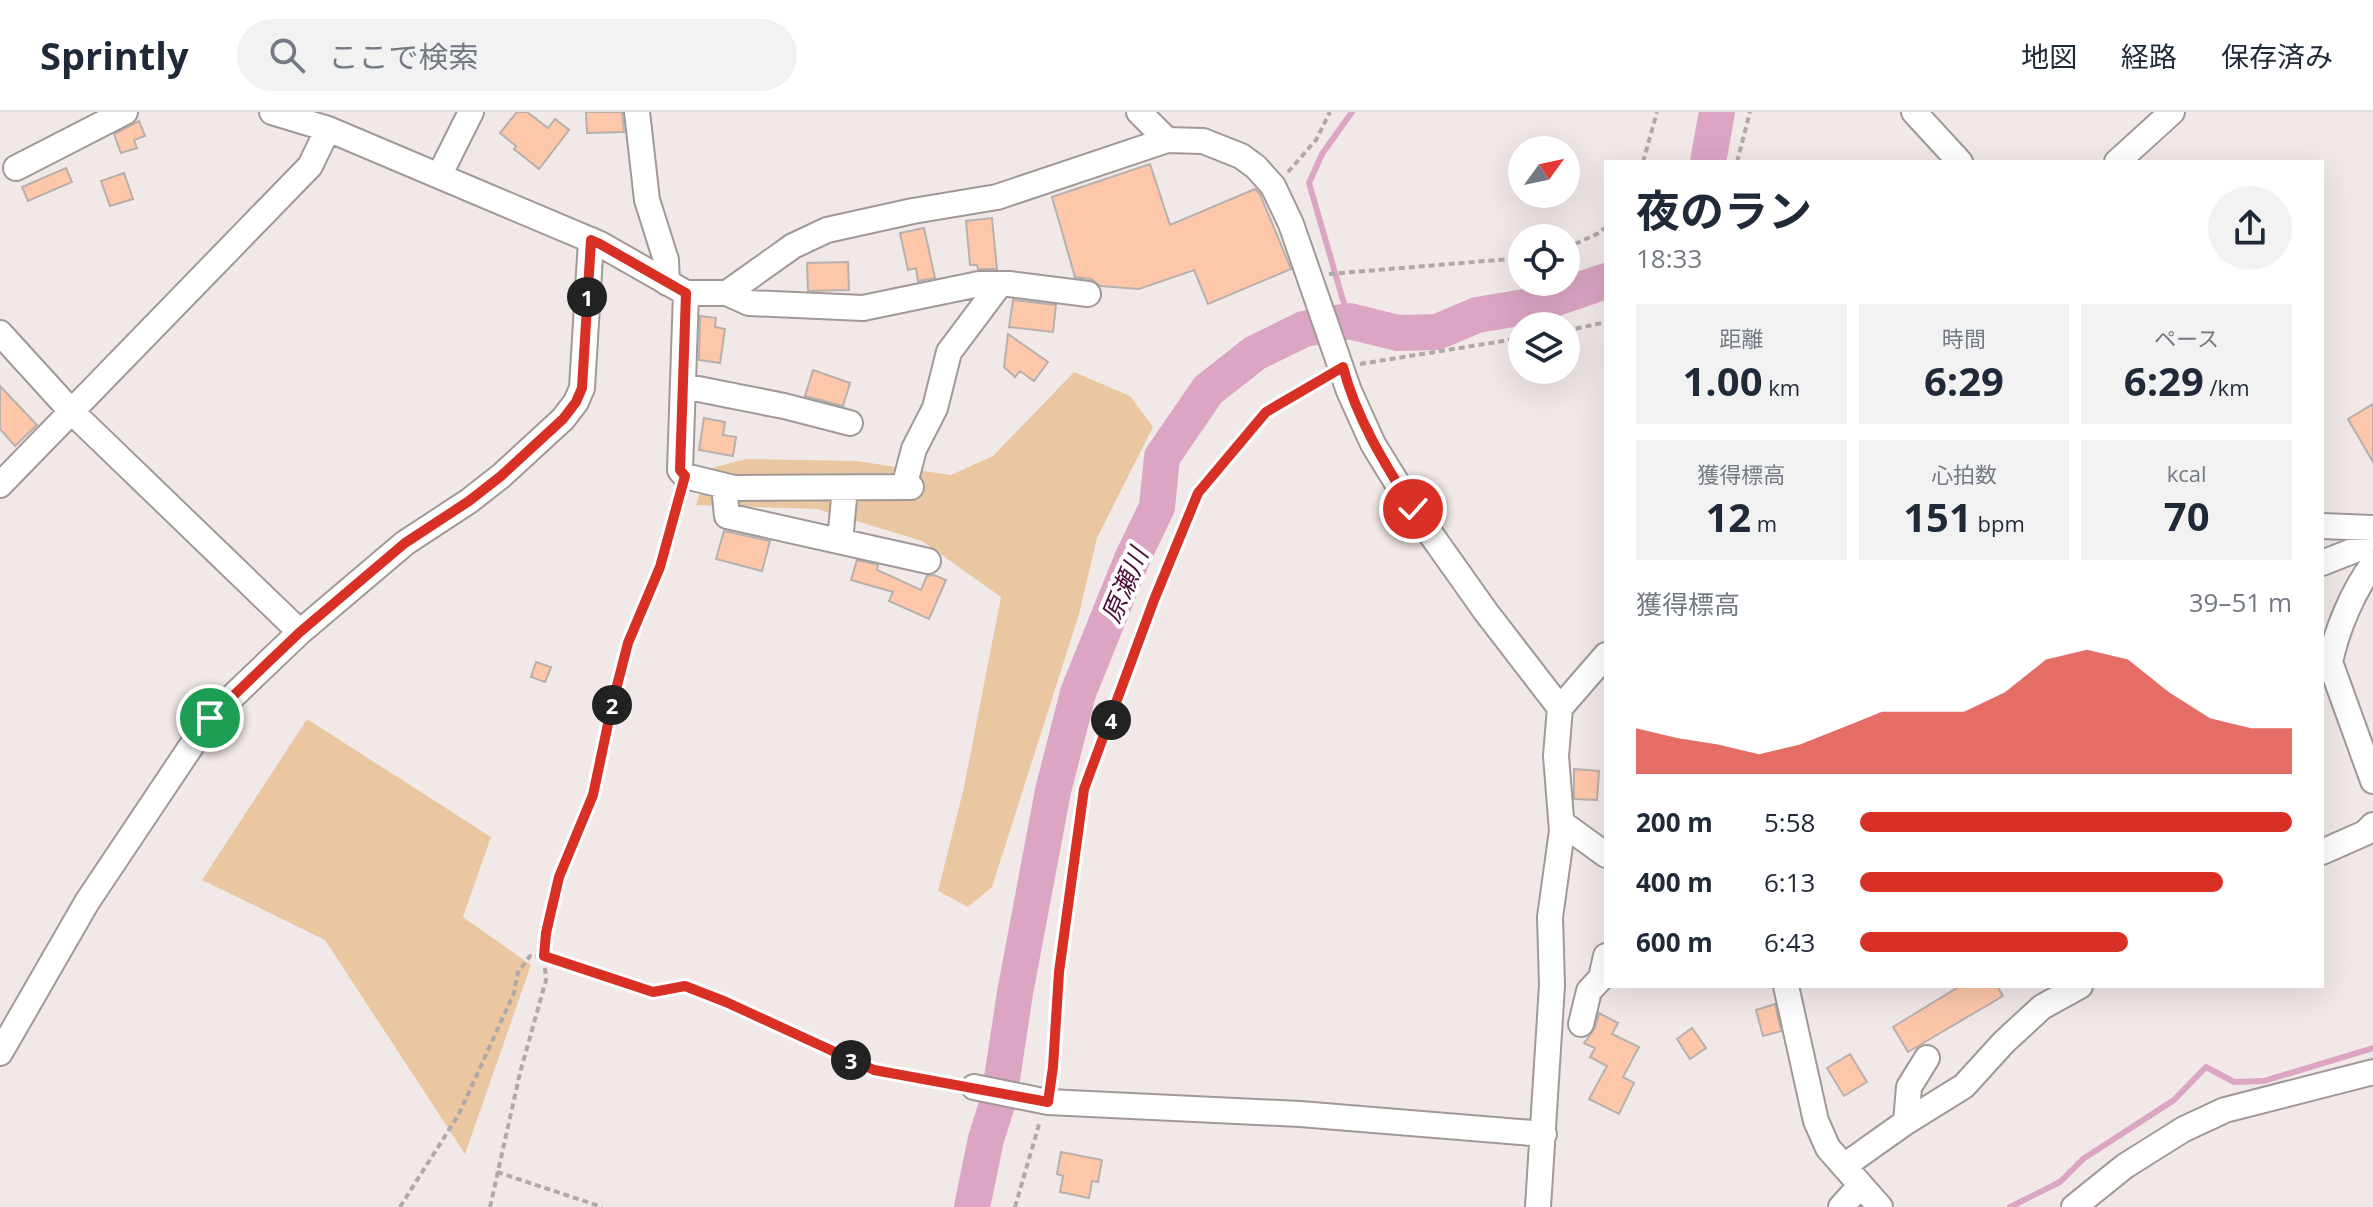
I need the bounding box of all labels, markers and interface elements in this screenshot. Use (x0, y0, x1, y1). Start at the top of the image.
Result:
search box (237, 19, 797, 91)
text: Sprintly (40, 29, 189, 81)
icon: search (265, 33, 309, 77)
text: ここで検索 (329, 36, 479, 77)
text: 地図 (2021, 37, 2077, 75)
text: 経路 (2121, 37, 2177, 75)
text: 保存済み (2221, 37, 2333, 75)
north arrow (1508, 136, 1580, 208)
map controls (1508, 136, 1580, 384)
text: 夜のラン (1636, 180, 1812, 240)
button: share (2208, 186, 2292, 270)
button: locate (1508, 224, 1580, 296)
text: 18:33 (1636, 240, 1702, 276)
pin: 1 (567, 277, 607, 317)
text: 1 (581, 282, 593, 312)
button: layers (1508, 312, 1580, 384)
text: 距離 (1719, 323, 1763, 353)
text: 時間 (1942, 323, 1986, 353)
text: ペース (2154, 323, 2219, 353)
text: 1.00 (1682, 353, 1763, 408)
text: 6:29 (1924, 353, 2004, 408)
text: 6:29 (2124, 353, 2204, 408)
text: km (1763, 372, 1800, 402)
text: /km (2204, 372, 2250, 402)
text: kcal (2167, 458, 2207, 488)
text: 獲得標高 (1697, 459, 1785, 489)
text: 心拍数 (1931, 459, 1997, 489)
pin (1379, 475, 1447, 543)
icon: check (1391, 487, 1435, 531)
text: 70 (2164, 488, 2210, 543)
text: 12 (1705, 489, 1751, 544)
text: 151 (1903, 489, 1972, 544)
text: m (1751, 508, 1777, 538)
text: bpm (1972, 508, 2025, 538)
water label: 原瀬川 (1092, 539, 1157, 628)
text: 39–51 m (2189, 584, 2292, 620)
text: 獲得標高 (1636, 586, 1740, 622)
pin (176, 684, 244, 752)
pin: 2 (592, 685, 632, 725)
text: 2 (606, 690, 618, 720)
icon: arrive (188, 696, 232, 740)
pin: 4 (1091, 700, 1131, 740)
text: 4 (1105, 705, 1117, 735)
text: 200 m (1636, 804, 1713, 840)
text: 5:58 (1764, 804, 1815, 840)
text: 400 m (1636, 864, 1713, 900)
text: 6:13 (1764, 864, 1815, 900)
text: 600 m (1636, 924, 1713, 960)
text: 6:43 (1764, 924, 1815, 960)
pin: 3 (831, 1040, 871, 1080)
text: 3 (845, 1045, 857, 1075)

